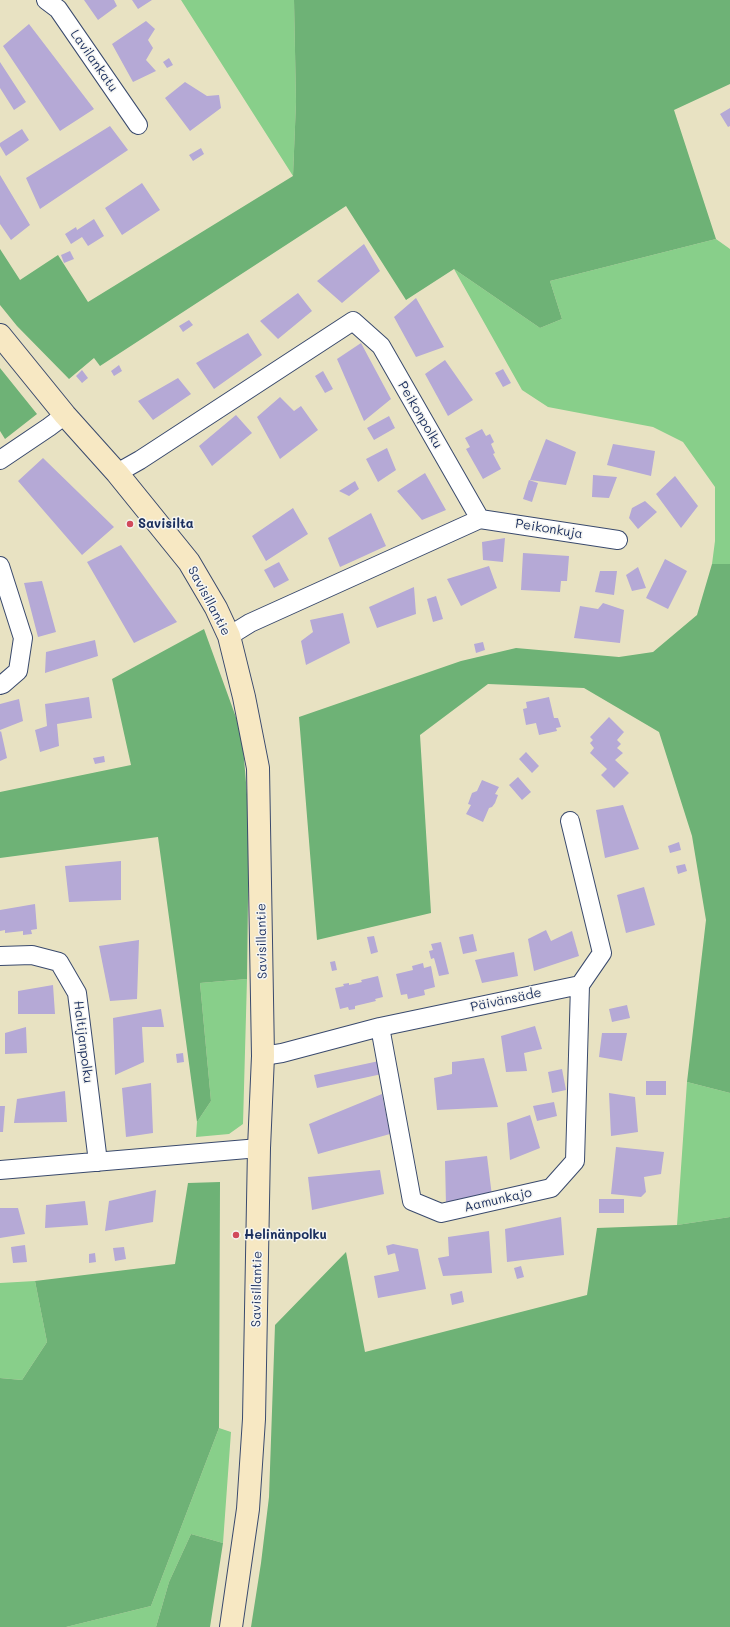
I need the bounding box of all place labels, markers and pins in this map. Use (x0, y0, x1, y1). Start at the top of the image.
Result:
place label: Savisilta (138, 516, 194, 532)
marker: Savisilta (125, 519, 135, 529)
place label: Helinänpolku (244, 1227, 327, 1243)
marker: Helinänpolku (231, 1230, 241, 1240)

